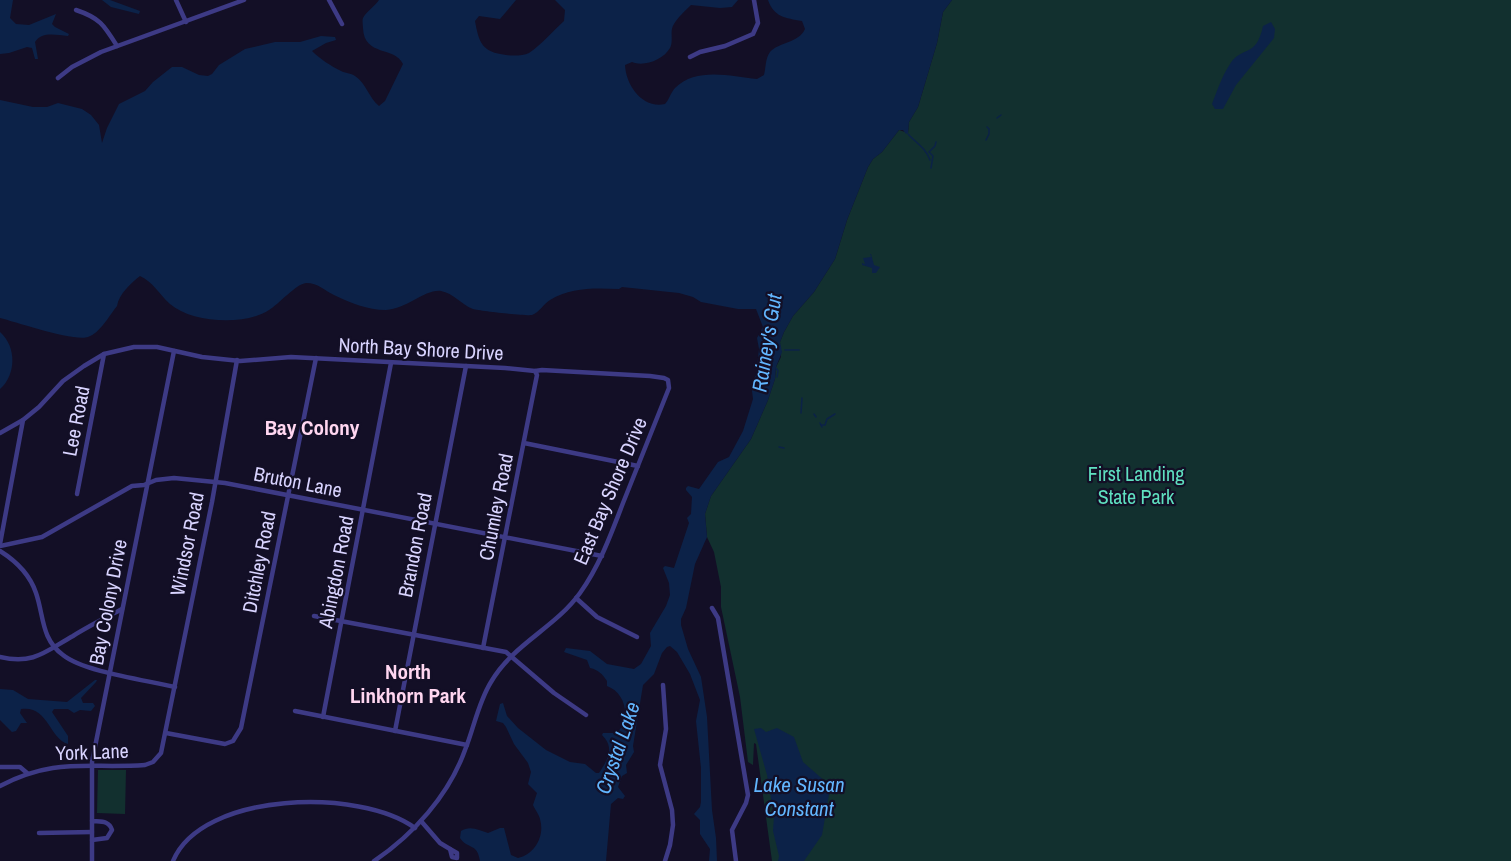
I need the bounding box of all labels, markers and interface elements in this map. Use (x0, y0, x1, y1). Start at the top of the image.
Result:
water label: Rainey's Gut (744, 291, 789, 394)
street label: North Bay Shore Drive (338, 331, 504, 366)
street label: Lee Road (55, 383, 96, 458)
district label: Bay Colony (265, 413, 360, 442)
street label: East Bay Shore Drive (566, 413, 653, 569)
street label: Chumley Road (472, 451, 519, 563)
street label: Bruton Lane (252, 460, 345, 503)
park label: First Landing State Park (1088, 460, 1184, 510)
street label: Windsor Road (163, 490, 210, 598)
street label: Brandon Road (391, 490, 438, 599)
street label: Ditchley Road (235, 509, 282, 615)
street label: Abingdon Road (311, 513, 360, 631)
street label: Bay Colony Drive (82, 537, 133, 667)
district label: North Linkhorn Park (350, 657, 466, 710)
water label: Crystal Lake (588, 698, 647, 798)
street label: York Lane (55, 737, 129, 766)
water label: Lake Susan Constant (754, 770, 844, 823)

